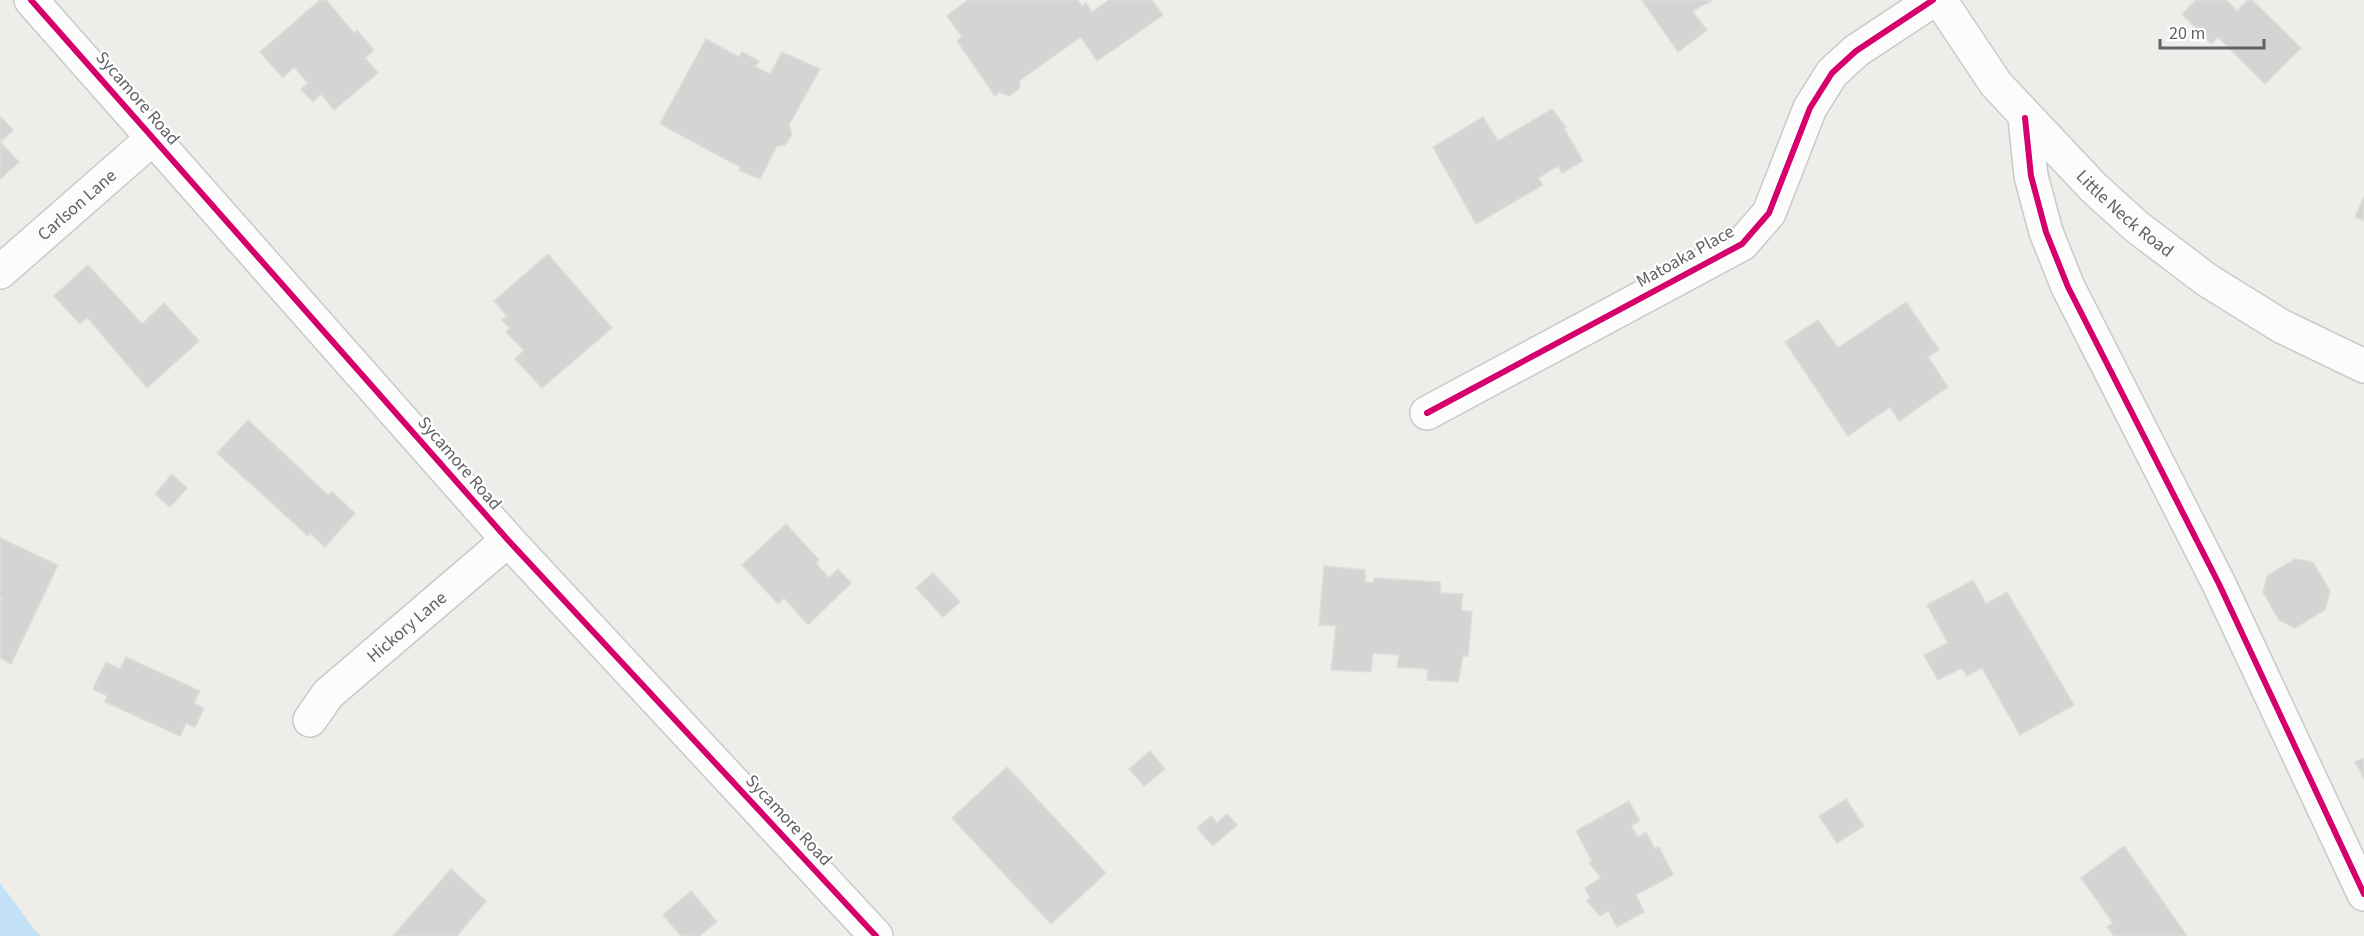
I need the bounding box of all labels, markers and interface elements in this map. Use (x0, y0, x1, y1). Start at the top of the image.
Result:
scale bar (2160, 12, 2264, 50)
text: 20 m (2169, 21, 2205, 46)
street label: Sycamore Road (90, 46, 185, 151)
street label: Carlson Lane (32, 164, 122, 247)
street label: Little Neck Road (2070, 165, 2179, 263)
street label: Matoaka Place (1632, 219, 1739, 294)
street label: Sycamore Road (412, 411, 507, 516)
street label: Hickory Lane (361, 586, 452, 669)
street label: Sycamore Road (740, 769, 838, 872)

